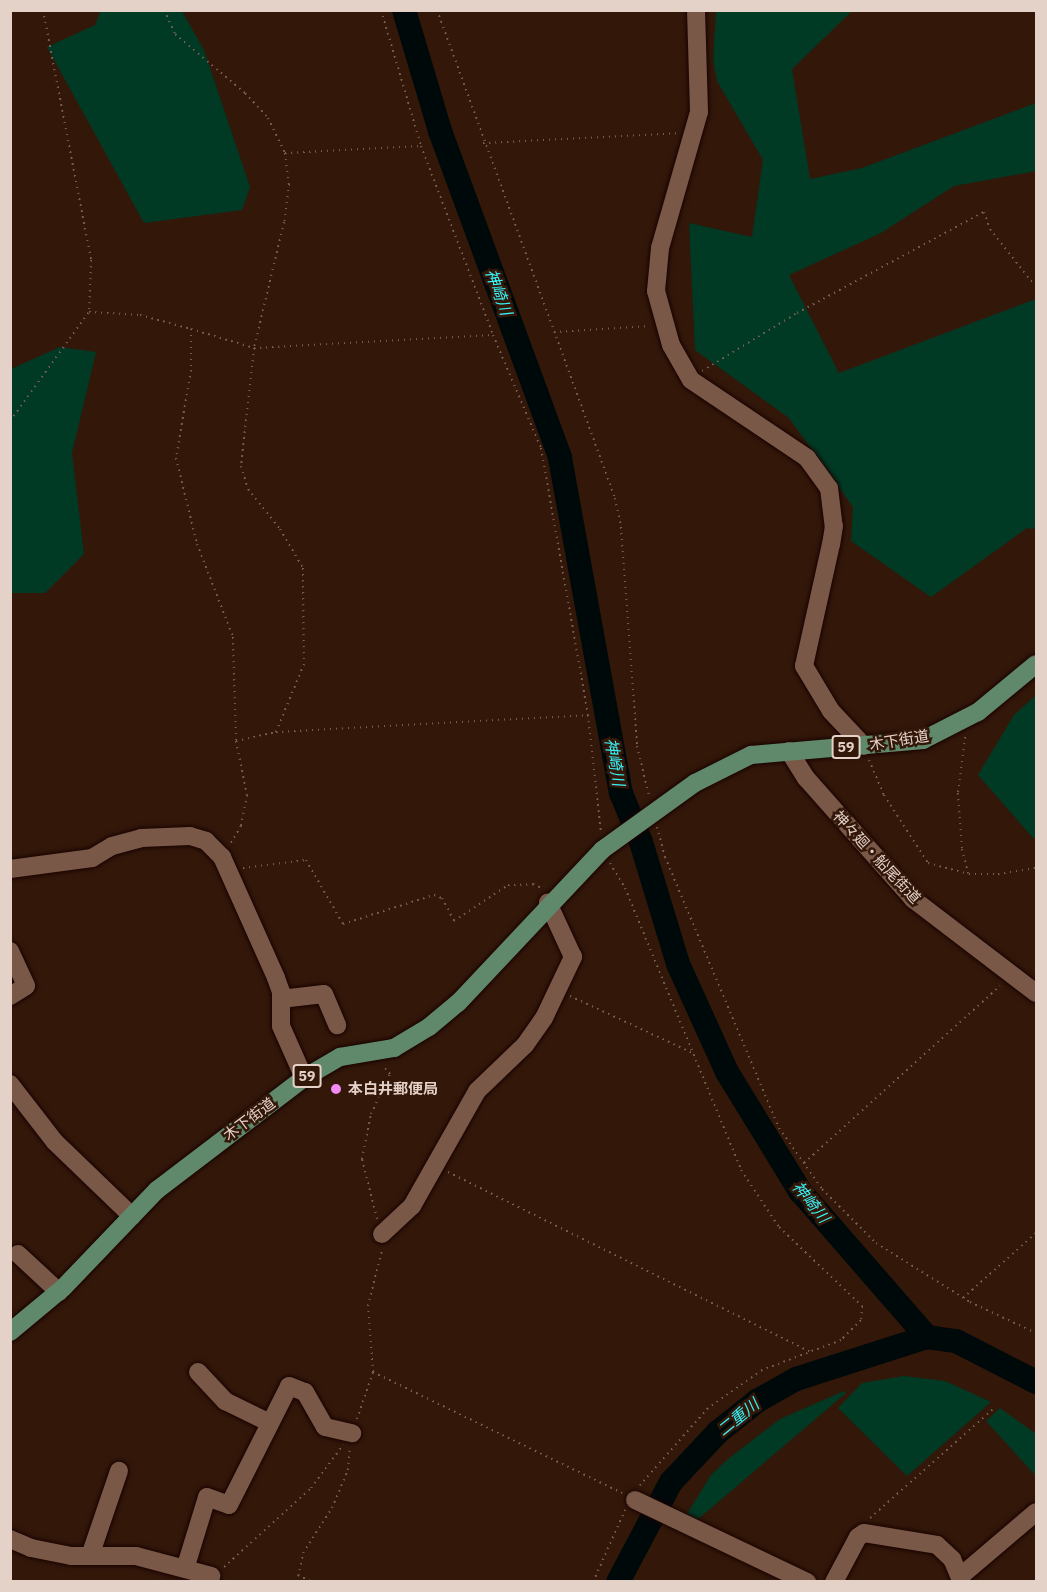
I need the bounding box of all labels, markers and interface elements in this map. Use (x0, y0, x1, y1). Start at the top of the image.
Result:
water label: 神崎川 (482, 266, 516, 318)
street label: 木下街道 (868, 726, 930, 754)
road number: 59 (831, 736, 861, 758)
water label: 神崎川 (601, 737, 629, 787)
street label: 神々廻・船尾街道 (829, 807, 925, 907)
road number: 59 (292, 1065, 322, 1087)
place label: 本白井郵便局 (348, 1080, 438, 1098)
marker: 本白井郵便局 (329, 1082, 343, 1096)
street label: 木下街道 (220, 1094, 278, 1144)
water label: 神崎川 (788, 1177, 834, 1227)
water label: 二重川 (713, 1394, 763, 1440)

